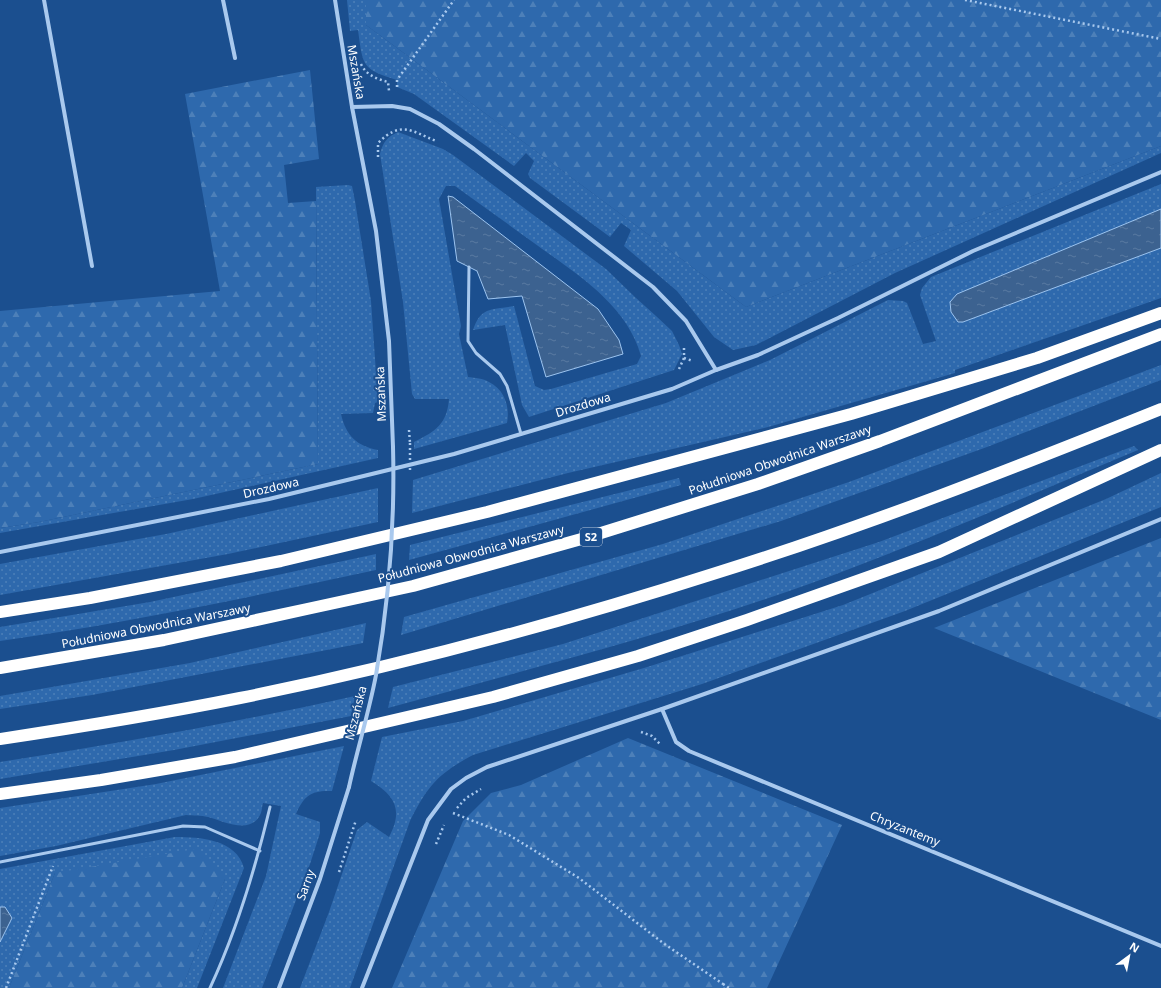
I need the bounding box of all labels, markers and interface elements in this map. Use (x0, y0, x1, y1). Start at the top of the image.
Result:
street label: Mszańska (343, 43, 370, 101)
street label: Mszańska (371, 366, 390, 422)
street label: Drozdowa (553, 388, 613, 421)
street label: Południowa Obwodnica Warszawy (686, 420, 874, 499)
street label: Drozdowa (241, 473, 300, 502)
street label: Południowa Obwodnica Warszawy (376, 520, 567, 587)
road number: S2 (580, 528, 602, 546)
street label: Południowa Obwodnica Warszawy (60, 599, 253, 652)
street label: Mszańska (341, 684, 370, 742)
street label: Chryzantemy (868, 807, 944, 851)
street label: Sarny (292, 866, 319, 903)
north arrow (1109, 936, 1149, 976)
text: N (1127, 938, 1142, 956)

